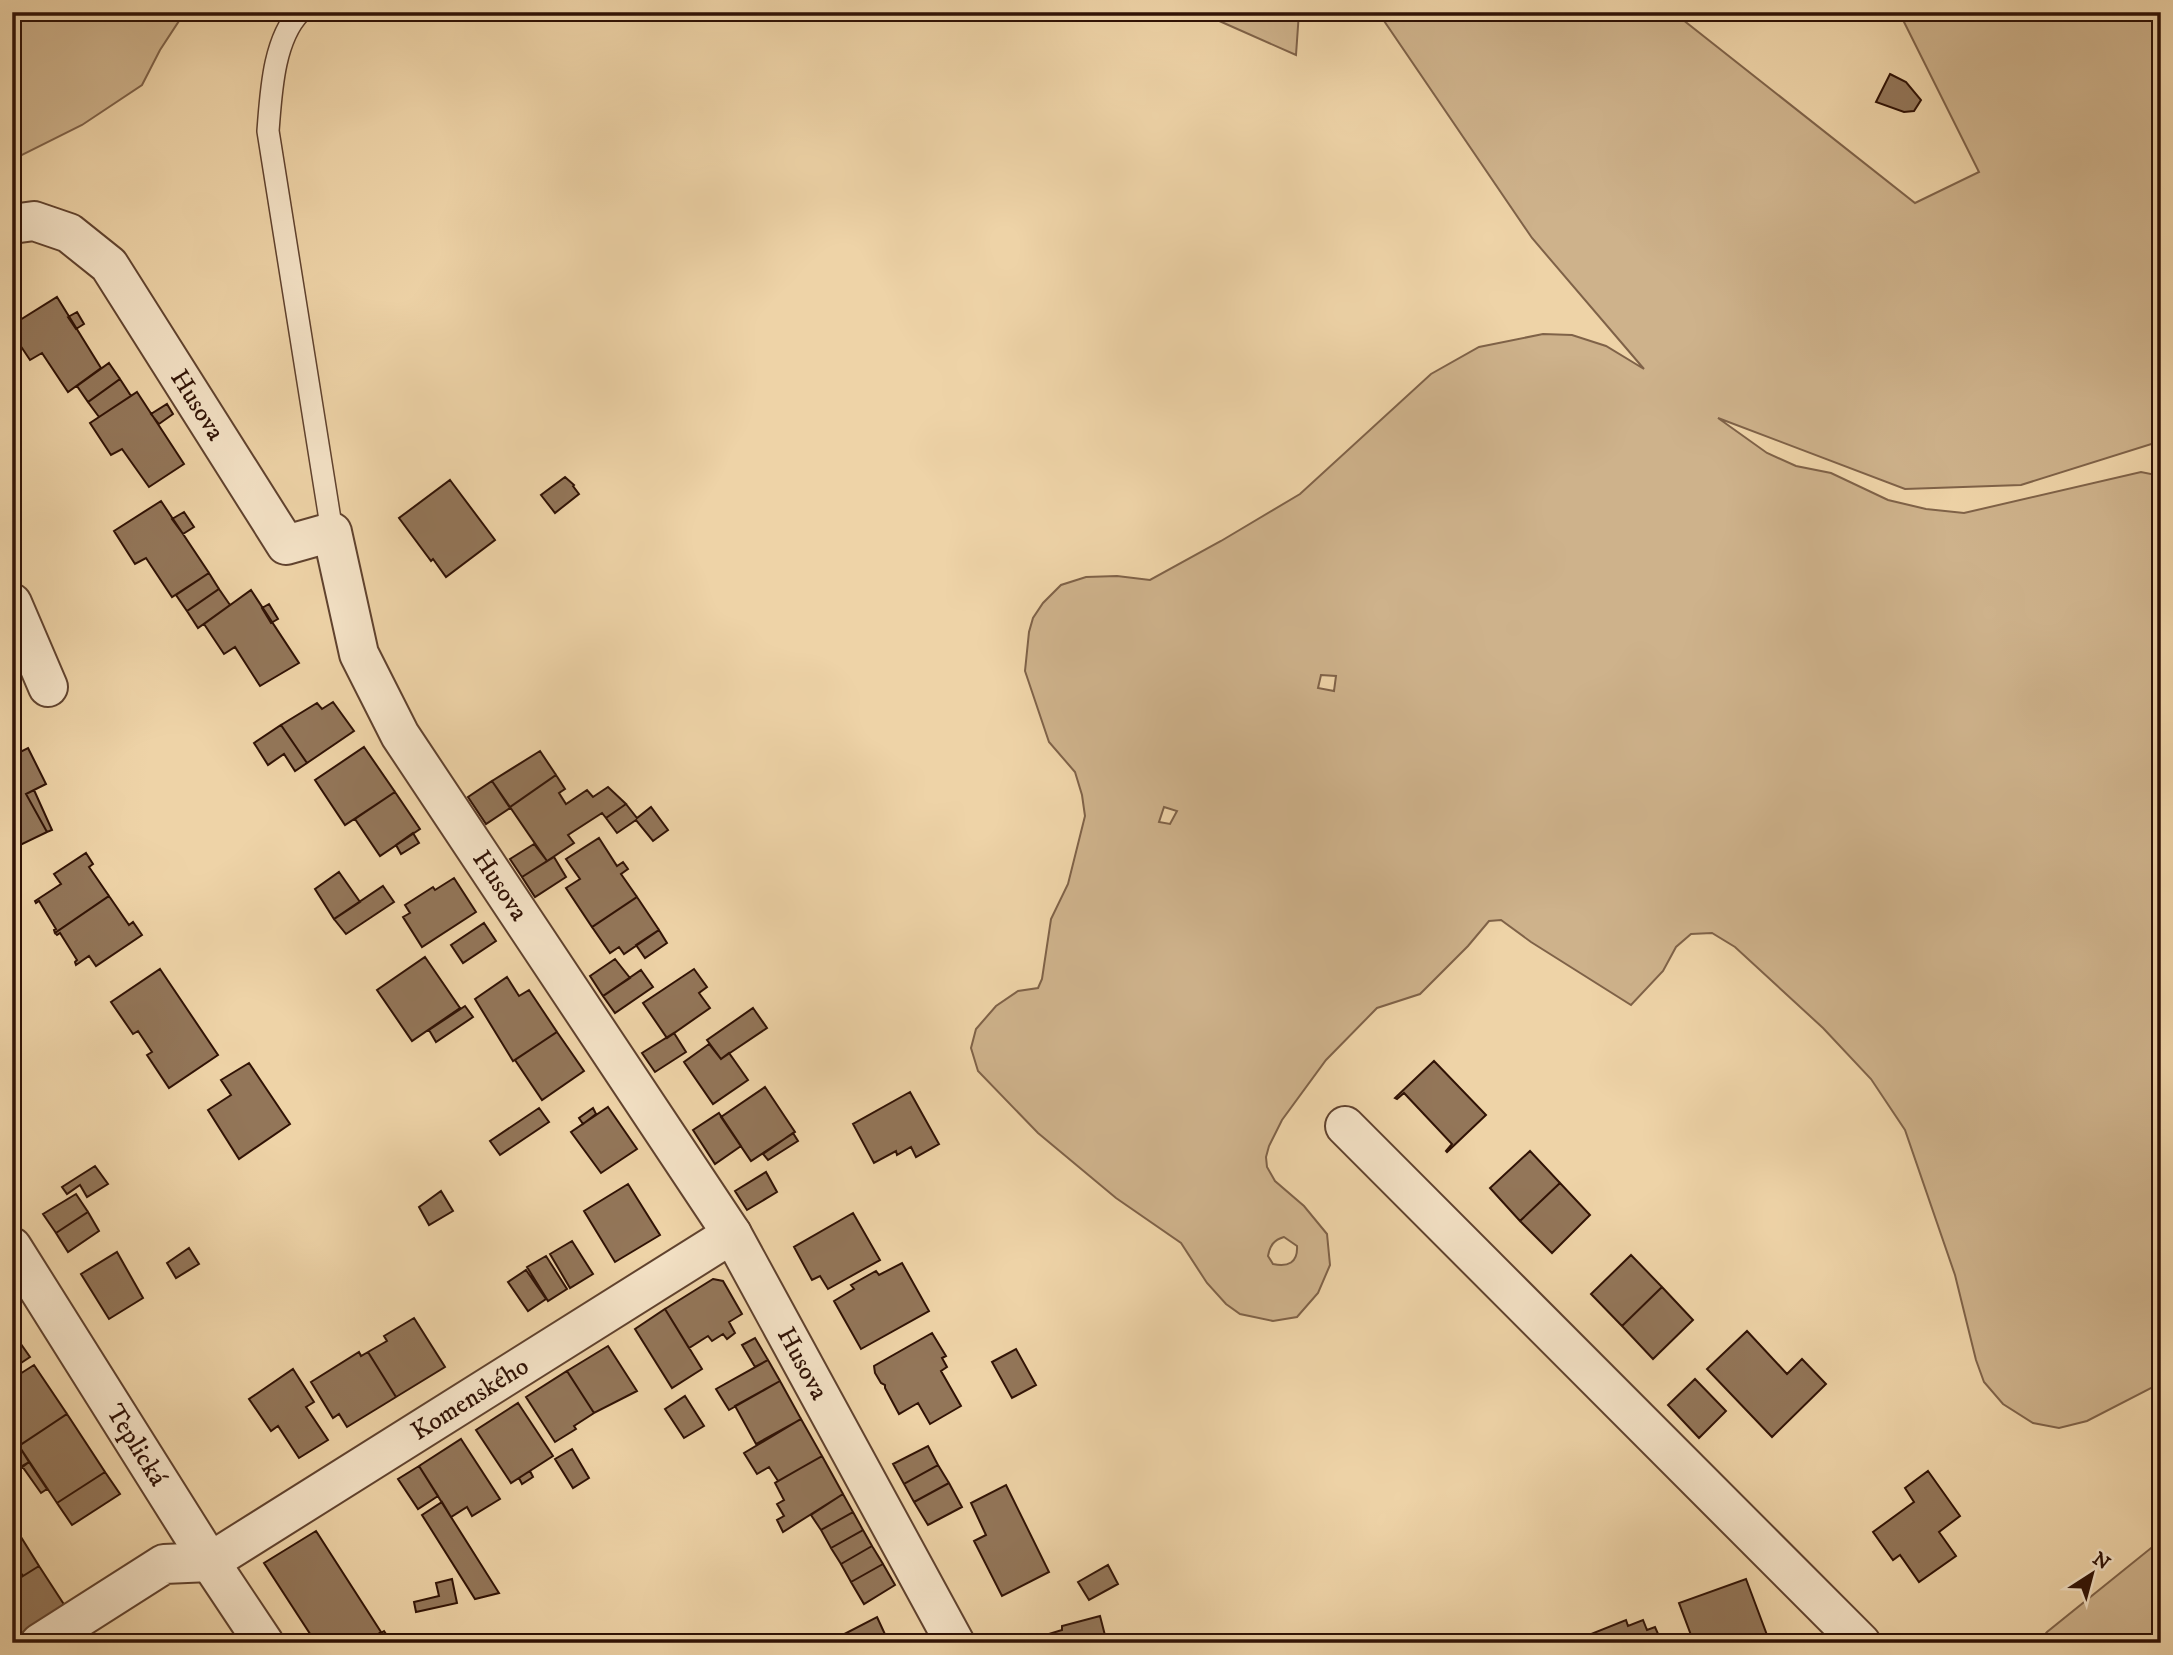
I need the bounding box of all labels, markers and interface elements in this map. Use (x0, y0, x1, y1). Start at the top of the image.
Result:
street label: Husova (163, 363, 232, 447)
street label: Husova (465, 844, 535, 927)
street label: Husova (769, 1321, 836, 1406)
street label: Komenského (405, 1349, 535, 1448)
street label: Teplická (98, 1398, 175, 1492)
north arrow (2058, 1540, 2128, 1610)
text: N (2088, 1548, 2115, 1576)

